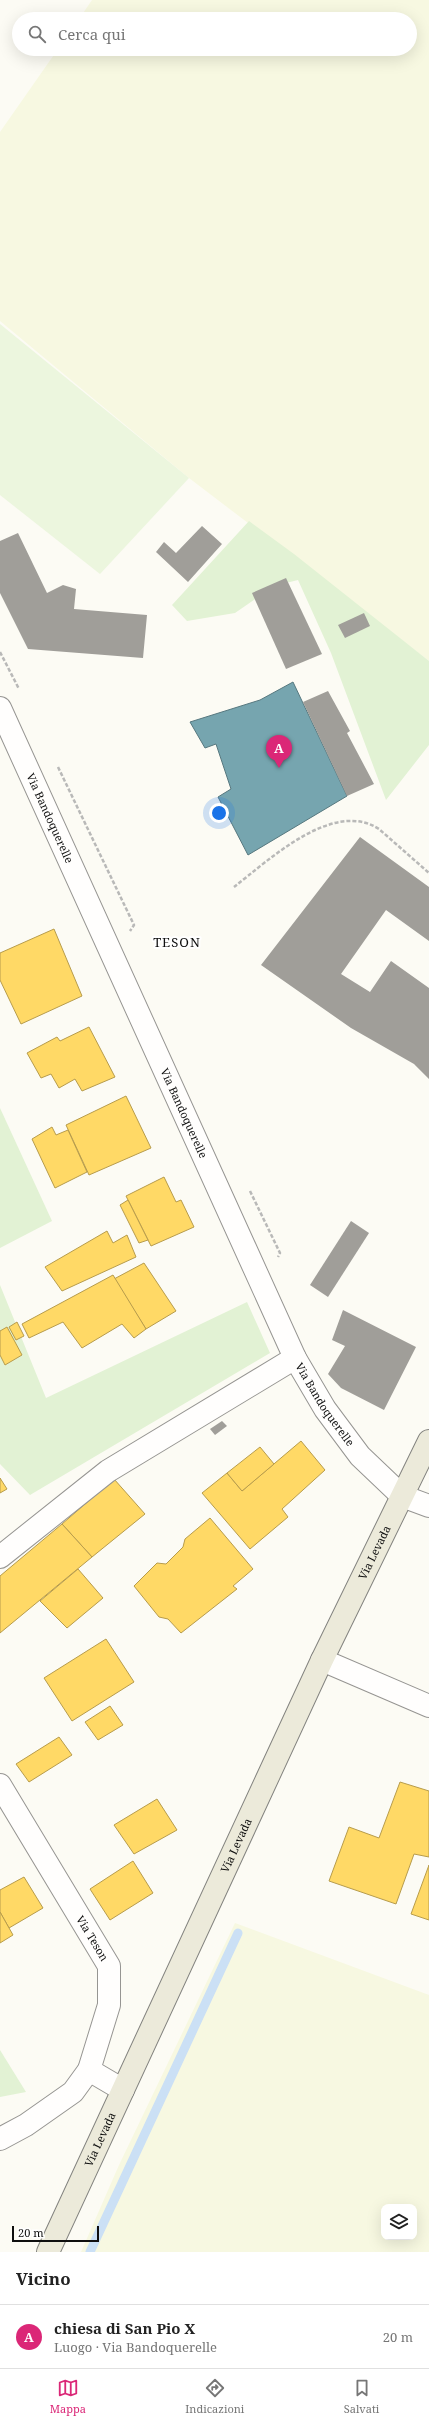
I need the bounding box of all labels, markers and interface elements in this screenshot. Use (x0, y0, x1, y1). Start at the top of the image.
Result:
search box (12, 12, 417, 56)
icon: search (26, 23, 48, 45)
text: Cerca qui (58, 24, 126, 44)
pin: A (266, 735, 292, 768)
street label: Via Bandoquerelle (24, 771, 77, 865)
your location (209, 803, 229, 823)
district label: TESON (153, 933, 201, 951)
street label: Via Bandoquerelle (157, 1066, 211, 1160)
street label: Via Bandoquerelle (292, 1360, 358, 1449)
street label: Via Levada (355, 1523, 394, 1582)
street label: Via Levada (217, 1816, 255, 1875)
street label: Via Teson (73, 1913, 112, 1964)
street label: Via Levada (81, 2110, 119, 2169)
map controls (381, 2204, 417, 2240)
button: layers (381, 2204, 417, 2240)
scale bar (12, 2224, 99, 2243)
text: 20 m (18, 2225, 44, 2240)
text: Vicino (16, 2267, 71, 2290)
text: chiesa di San Pio X (54, 2318, 195, 2338)
text: A (24, 2328, 34, 2346)
text: 20 m (383, 2328, 413, 2346)
text: Luogo · Via Bandoquerelle (54, 2338, 217, 2356)
tab: Mappa (50, 2377, 86, 2416)
tab: Indicazioni (185, 2377, 244, 2416)
tab: Salvati (344, 2377, 379, 2416)

